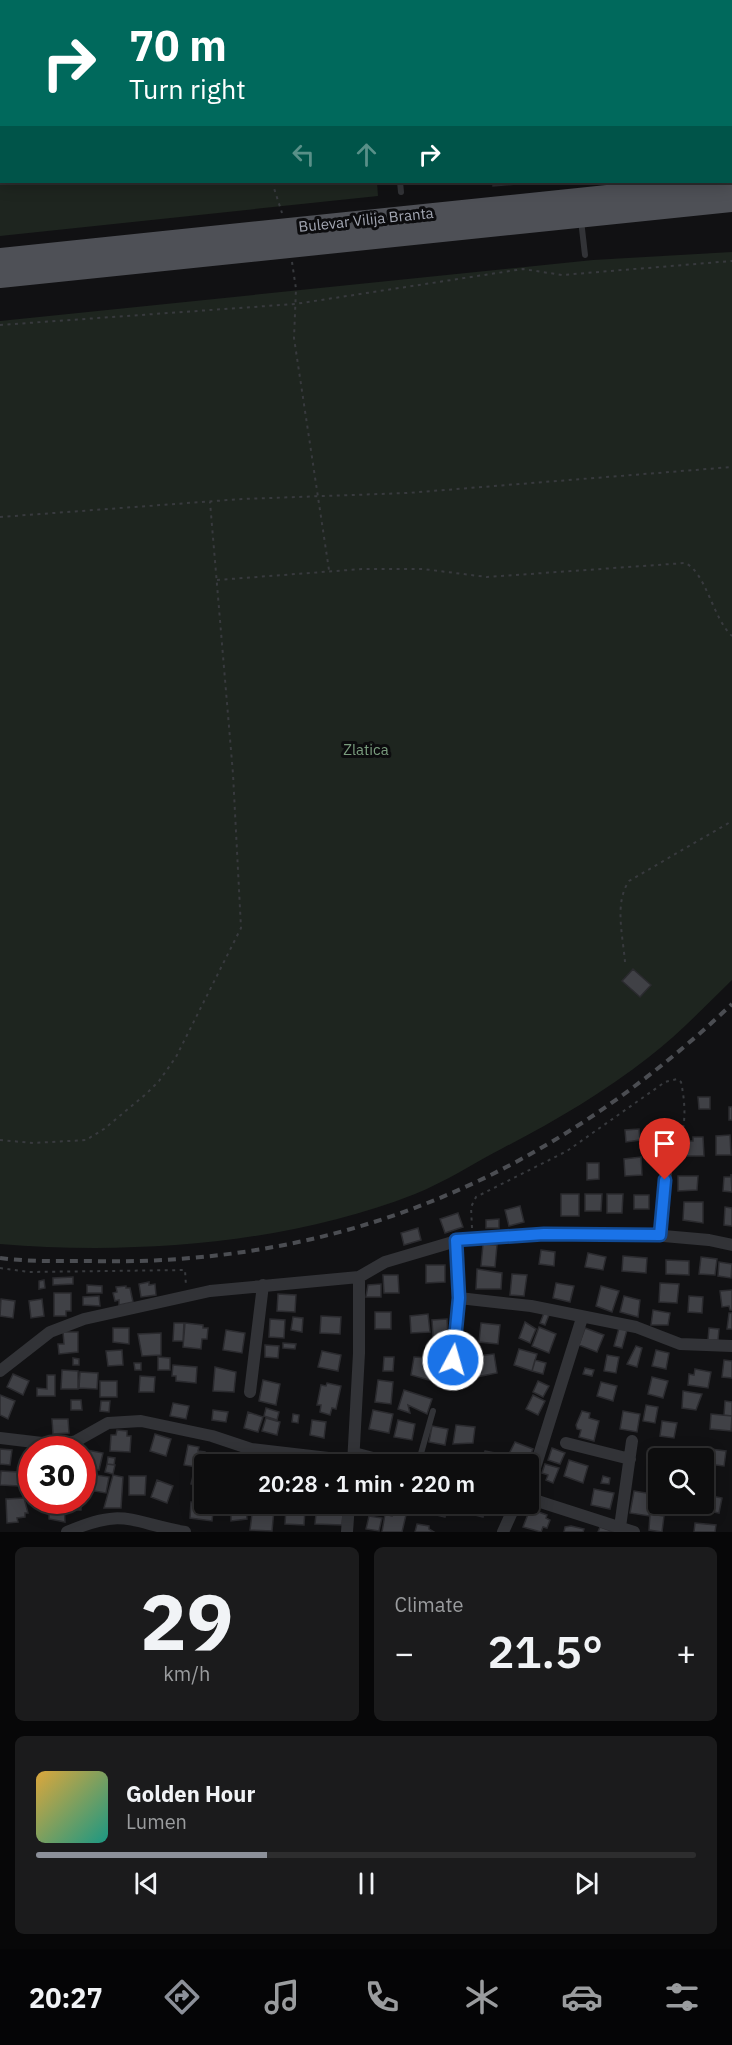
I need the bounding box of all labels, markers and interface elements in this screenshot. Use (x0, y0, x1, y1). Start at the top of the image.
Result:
text: 70 m (129, 18, 227, 73)
icon: right (30, 24, 108, 102)
text: Turn right (129, 71, 246, 106)
icon: left (287, 138, 320, 171)
icon: ahead (350, 138, 383, 171)
icon: right (413, 138, 446, 171)
street label: Bulevar Vilija Branta (297, 203, 435, 236)
park label: Zlatica (343, 740, 389, 759)
pin (639, 1118, 690, 1180)
icon: arrive (648, 1127, 681, 1160)
position arrow (421, 1328, 485, 1392)
speed limit sign: 30 (18, 1436, 96, 1514)
map controls (648, 1448, 714, 1514)
button: search (648, 1448, 714, 1514)
text: 20:28 · 1 min · 220 m (258, 1469, 475, 1498)
text: 29 (140, 1570, 234, 1671)
text: Climate (395, 1591, 463, 1618)
text: 21.5° (487, 1622, 603, 1680)
text: − (395, 1631, 414, 1674)
text: + (676, 1631, 696, 1674)
text: km/h (163, 1660, 210, 1687)
text: Golden Hour (126, 1779, 255, 1808)
text: Lumen (126, 1808, 187, 1835)
icon: previous (130, 1867, 163, 1900)
icon: pause (350, 1867, 383, 1900)
icon: next (570, 1867, 603, 1900)
icon: directions (161, 1976, 203, 2018)
icon: music (261, 1976, 303, 2018)
icon: phone (361, 1976, 403, 2018)
icon: climate (461, 1976, 503, 2018)
icon: car (561, 1976, 603, 2018)
icon: filters (661, 1976, 703, 2018)
text: 20:27 (29, 1980, 103, 2015)

